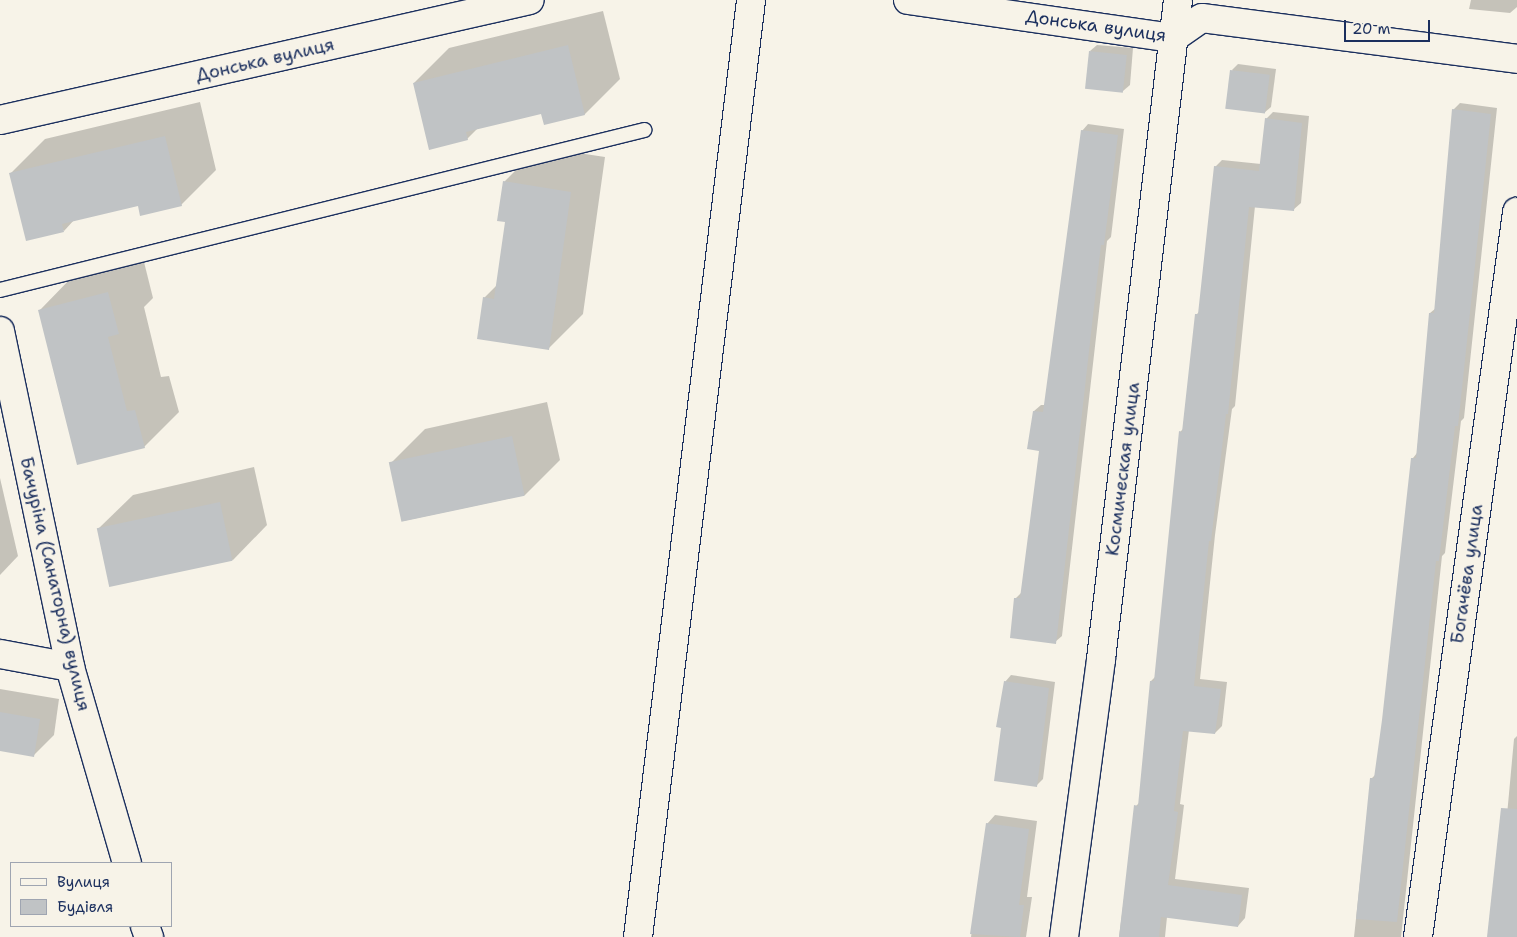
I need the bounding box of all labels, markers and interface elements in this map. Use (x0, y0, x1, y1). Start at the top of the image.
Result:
street label: Донська вулиця (1024, 5, 1168, 47)
scale bar (1347, 10, 1433, 42)
text: 20 m (1352, 19, 1391, 39)
street label: Донська вулиця (194, 34, 336, 86)
street label: Космическая улица (1102, 381, 1144, 557)
street label: Бачуріна (Санаторна) вулиця (15, 455, 95, 713)
street label: Богачёва улица (1446, 503, 1488, 645)
legend (10, 862, 172, 927)
text: Вулиця (57, 872, 110, 892)
text: Будівля (57, 897, 113, 917)

